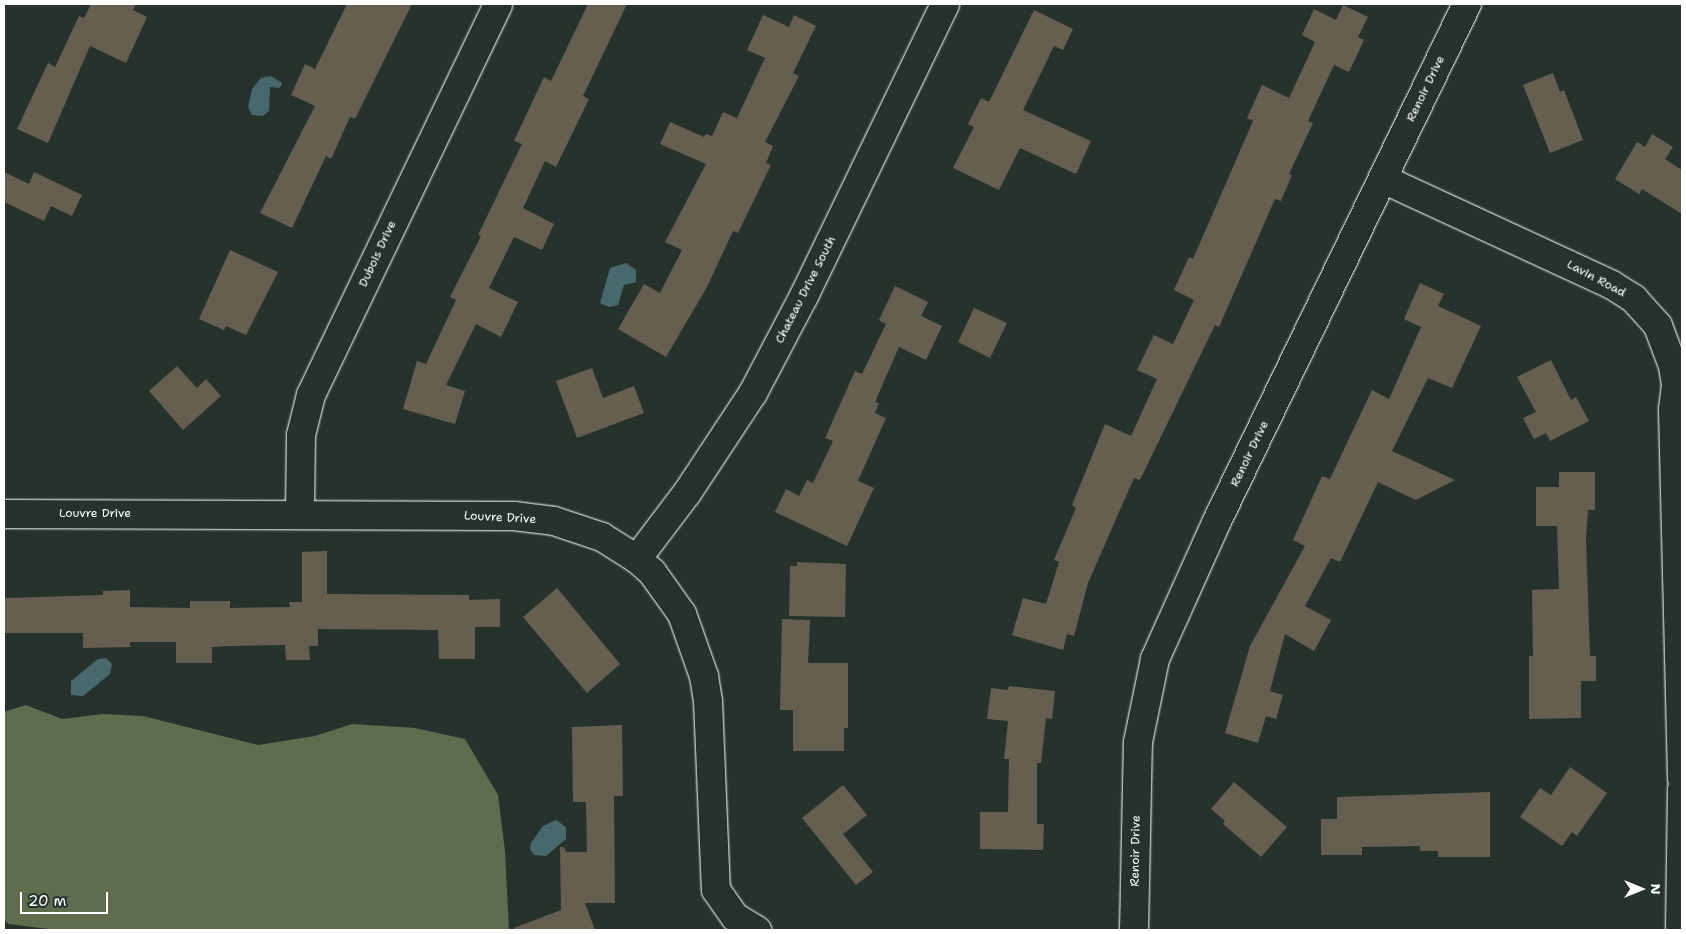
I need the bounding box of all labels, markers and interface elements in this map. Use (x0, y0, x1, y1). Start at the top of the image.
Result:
street label: Renoir Drive (1404, 54, 1448, 124)
street label: Dubois Drive (356, 218, 400, 290)
street label: Chateau Drive South (773, 234, 839, 346)
street label: Lavin Road (1564, 257, 1628, 301)
street label: Renoir Drive (1228, 419, 1272, 489)
street label: Louvre Drive (59, 507, 131, 521)
street label: Louvre Drive (464, 509, 536, 527)
street label: Renoir Drive (1128, 815, 1144, 887)
north arrow (1616, 864, 1666, 914)
scale bar (22, 882, 110, 914)
text: N (1647, 883, 1665, 895)
text: 20 m (28, 891, 67, 911)

